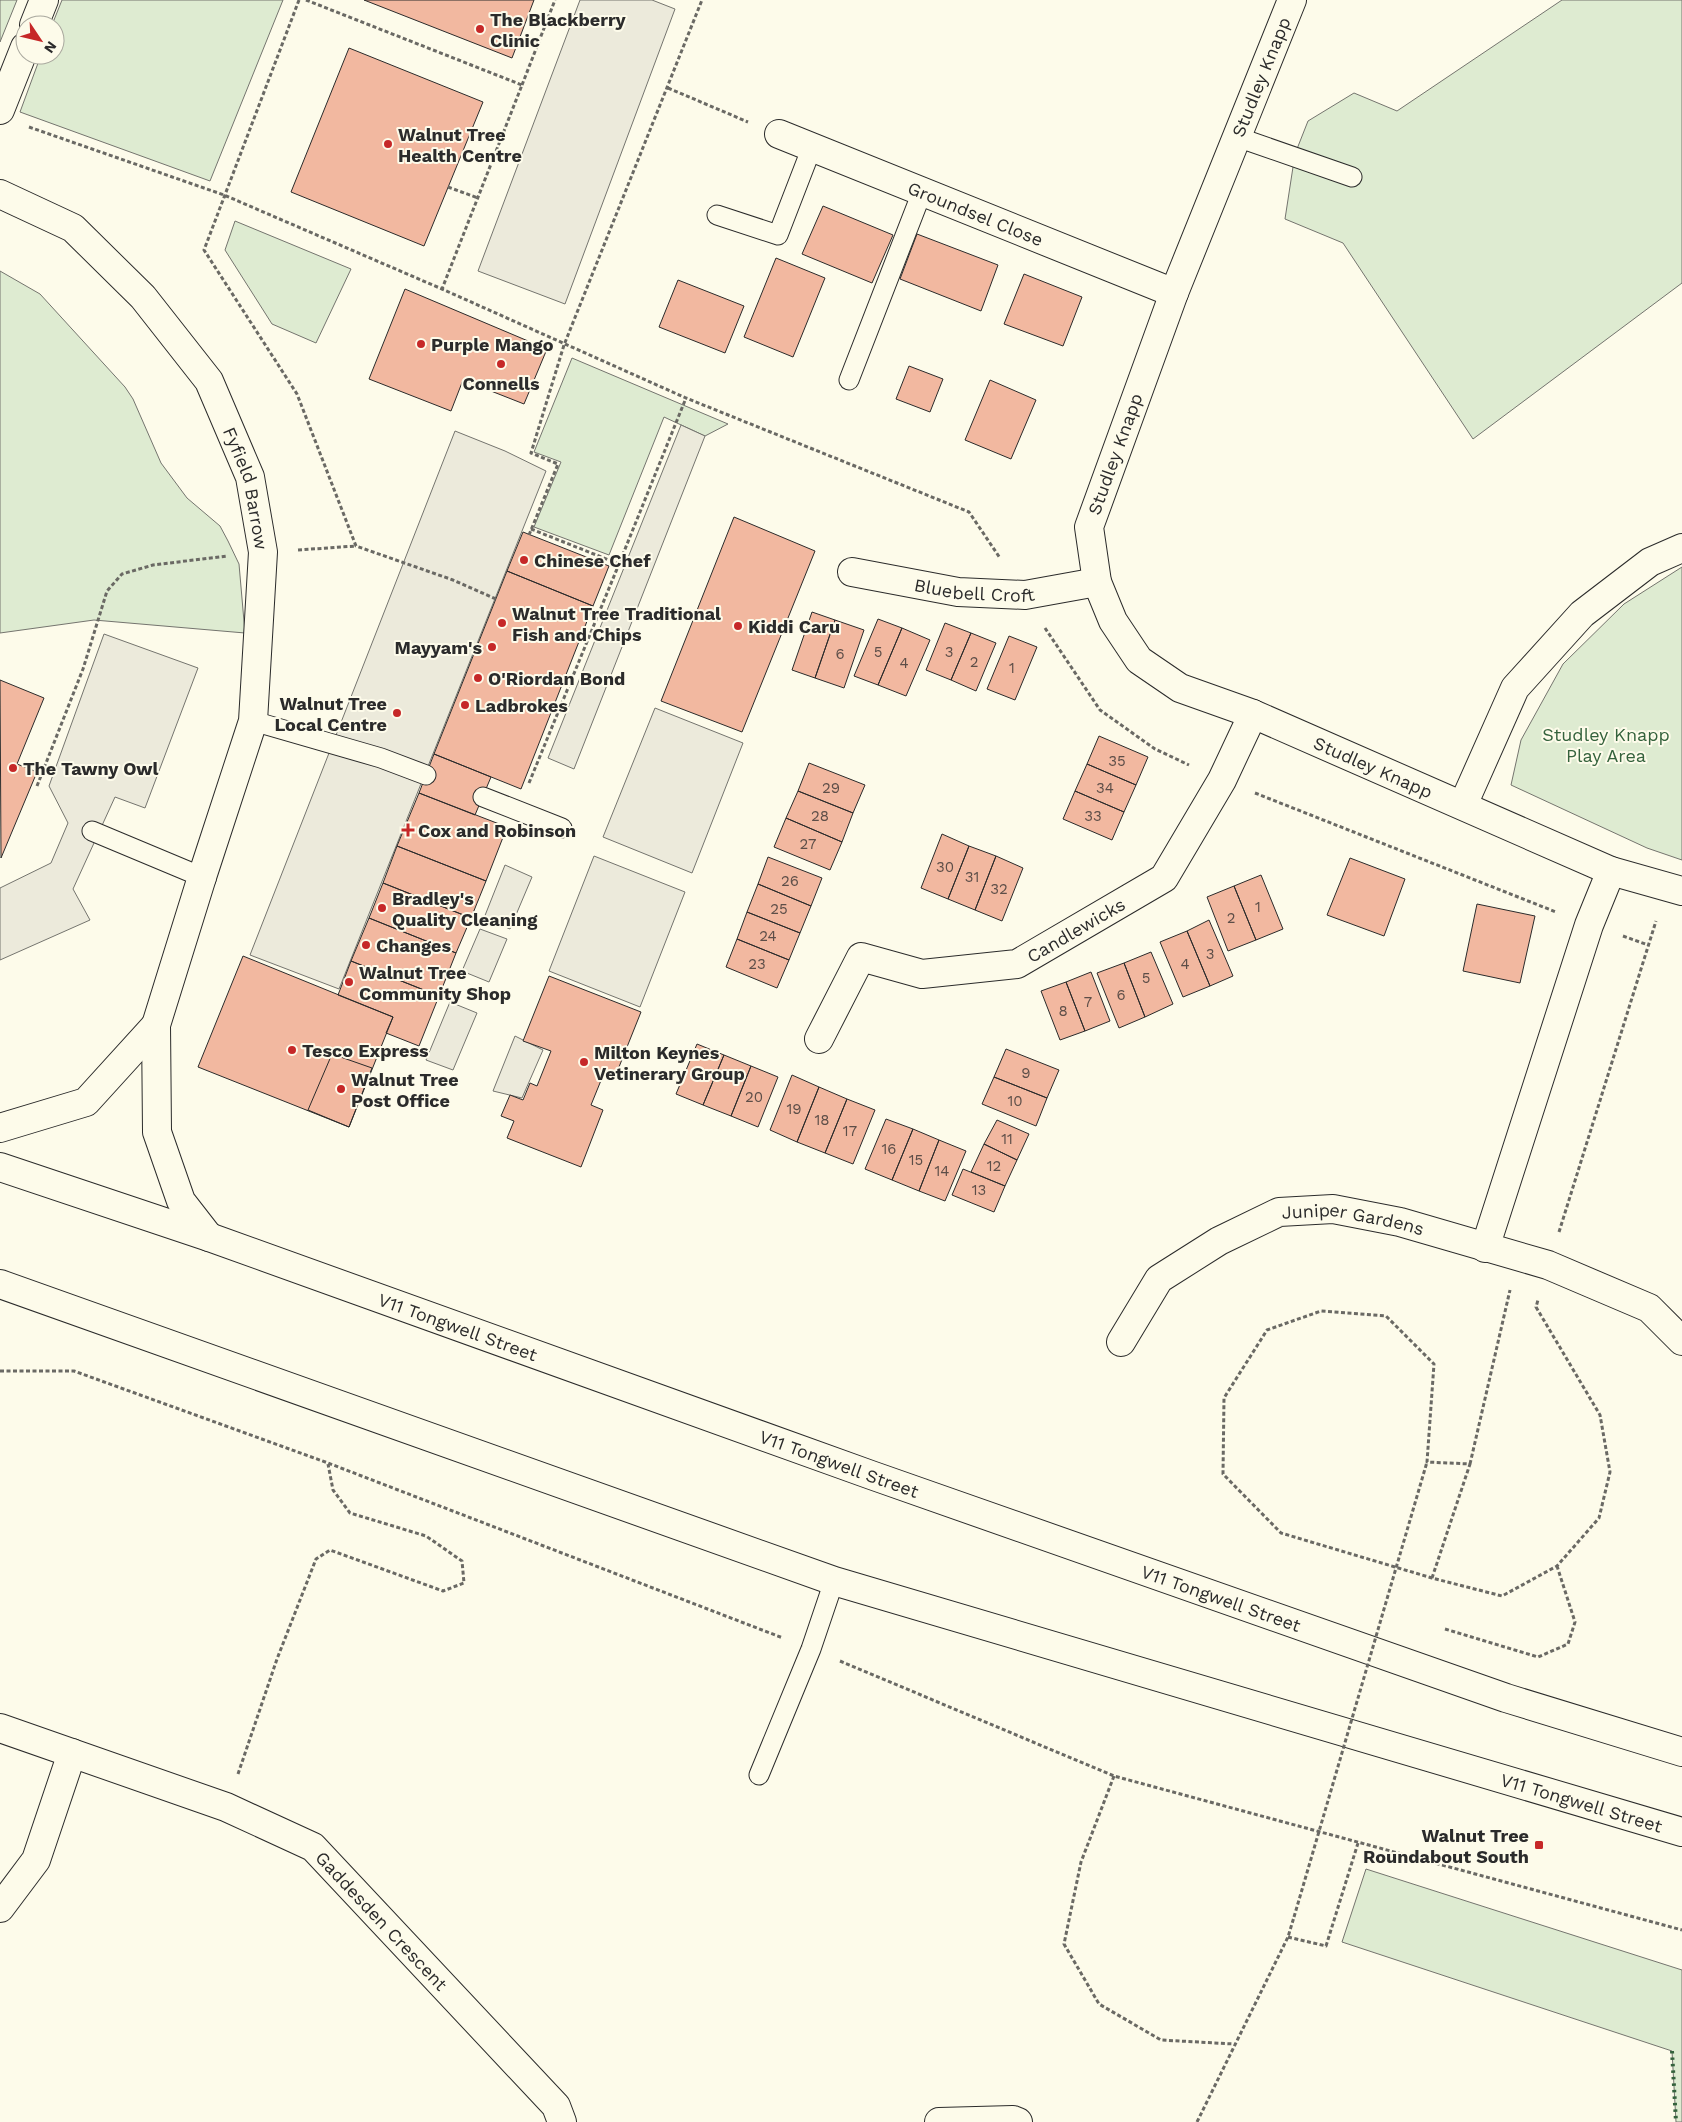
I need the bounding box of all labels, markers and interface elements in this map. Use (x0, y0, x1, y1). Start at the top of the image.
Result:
place label: The Blackberry Clinic (490, 9, 627, 51)
street label: Studley Knapp (1227, 14, 1295, 140)
north arrow (15, 15, 65, 65)
marker: The Blackberry Clinic (474, 23, 486, 35)
text: N (41, 39, 60, 56)
place label: Walnut Tree Health Centre (398, 124, 522, 166)
marker: Walnut Tree Health Centre (382, 138, 394, 150)
street label: Groundsel Close (905, 177, 1046, 250)
place label: Purple Mango (431, 334, 554, 355)
marker: Purple Mango (415, 338, 427, 350)
marker: Connells (495, 358, 507, 370)
place label: Connells (462, 373, 540, 394)
street label: Studley Knapp (1083, 390, 1147, 518)
street label: Fyfield Barrow (219, 424, 273, 551)
place label: Chinese Chef (534, 550, 651, 571)
marker: Chinese Chef (518, 554, 530, 566)
street label: Bluebell Croft (913, 573, 1037, 606)
place label: Walnut Tree Traditional Fish and Chips (512, 603, 721, 645)
place label: Kiddi Caru (748, 616, 840, 637)
marker: Walnut Tree Traditional Fish and Chips (496, 617, 508, 629)
marker: Kiddi Caru (732, 620, 744, 632)
place label: Mayyam's (395, 637, 482, 658)
marker: Mayyam's (486, 641, 498, 653)
house number: 5 (874, 643, 882, 661)
house number: 3 (945, 643, 953, 661)
house number: 6 (835, 645, 845, 663)
house number: 2 (970, 653, 978, 671)
house number: 4 (899, 654, 909, 672)
house number: 1 (1009, 659, 1015, 677)
place label: O'Riordan Bond (488, 668, 625, 689)
marker: O'Riordan Bond (472, 672, 484, 684)
place label: Walnut Tree Local Centre (274, 693, 387, 735)
place label: Ladbrokes (475, 695, 568, 716)
marker: Ladbrokes (459, 699, 471, 711)
marker: Walnut Tree Local Centre (391, 707, 403, 719)
park label: Studley Knapp Play Area (1542, 724, 1670, 766)
street label: Studley Knapp (1311, 732, 1436, 802)
house number: 35 (1108, 752, 1126, 770)
place label: The Tawny Owl (23, 758, 159, 779)
marker: The Tawny Owl (7, 762, 19, 774)
house number: 29 (822, 779, 840, 797)
house number: 34 (1096, 779, 1114, 797)
house number: 28 (811, 807, 829, 825)
house number: 33 (1084, 807, 1102, 825)
place label: Cox and Robinson (418, 820, 576, 841)
marker: Cox and Robinson (402, 824, 414, 836)
house number: 27 (800, 835, 816, 853)
house number: 30 (936, 858, 954, 876)
house number: 31 (965, 868, 979, 886)
house number: 26 (781, 872, 799, 890)
house number: 32 (990, 880, 1008, 898)
place label: Bradley's Quality Cleaning (392, 888, 538, 930)
street label: Candlewicks (1023, 893, 1129, 967)
house number: 1 (1255, 898, 1261, 916)
house number: 25 (770, 900, 788, 918)
marker: Bradley's Quality Cleaning (376, 902, 388, 914)
house number: 2 (1227, 909, 1235, 927)
house number: 24 (759, 927, 777, 945)
place label: Changes (376, 935, 452, 956)
marker: Changes (360, 939, 372, 951)
house number: 3 (1206, 945, 1214, 963)
house number: 23 (748, 955, 766, 973)
house number: 4 (1180, 955, 1190, 973)
place label: Walnut Tree Community Shop (359, 962, 511, 1004)
house number: 5 (1142, 969, 1150, 987)
marker: Walnut Tree Community Shop (343, 976, 355, 988)
house number: 6 (1116, 986, 1126, 1004)
house number: 7 (1084, 993, 1092, 1011)
house number: 8 (1058, 1002, 1068, 1020)
place label: Tesco Express (302, 1040, 429, 1061)
place label: Milton Keynes Vetinerary Group (594, 1042, 745, 1084)
marker: Tesco Express (286, 1044, 298, 1056)
marker: Milton Keynes Vetinerary Group (578, 1056, 590, 1068)
house number: 9 (1021, 1064, 1031, 1082)
place label: Walnut Tree Post Office (351, 1069, 459, 1111)
marker: Walnut Tree Post Office (335, 1083, 347, 1095)
house number: 20 (745, 1088, 763, 1106)
house number: 10 (1007, 1092, 1023, 1110)
house number: 19 (786, 1100, 802, 1118)
house number: 18 (814, 1111, 830, 1129)
house number: 17 (843, 1122, 857, 1140)
house number: 11 (1001, 1130, 1013, 1148)
house number: 16 (882, 1140, 896, 1158)
house number: 15 (909, 1151, 923, 1169)
house number: 12 (987, 1157, 1001, 1175)
house number: 14 (934, 1162, 950, 1180)
house number: 13 (972, 1181, 986, 1199)
street label: Juniper Gardens (1281, 1198, 1427, 1239)
street label: V11 Tongwell Street (376, 1288, 541, 1365)
street label: V11 Tongwell Street (757, 1425, 922, 1502)
street label: V11 Tongwell Street (1139, 1560, 1304, 1636)
street label: V11 Tongwell Street (1498, 1768, 1665, 1836)
place label: Walnut Tree Roundabout South (1363, 1825, 1529, 1867)
marker: Walnut Tree Roundabout South (1533, 1839, 1545, 1851)
street label: Gaddesden Crescent (312, 1847, 453, 1995)

